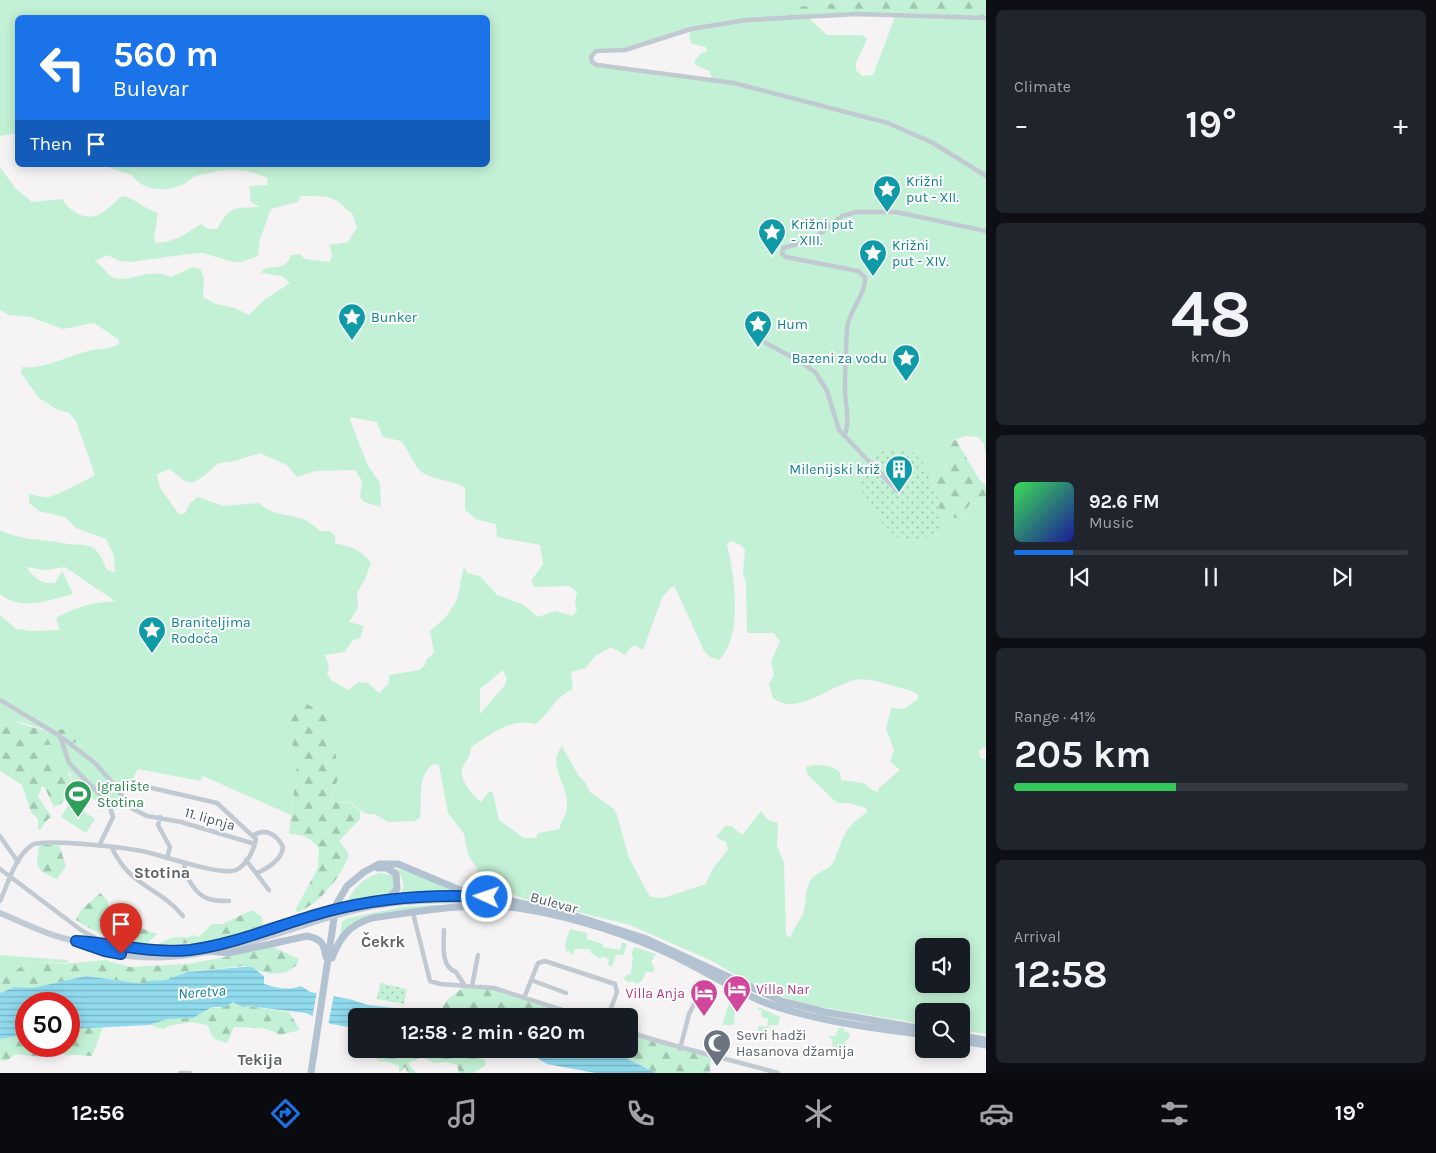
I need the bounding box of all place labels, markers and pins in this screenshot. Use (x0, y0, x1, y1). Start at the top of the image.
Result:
place label: Križni put - XII. (906, 173, 959, 206)
place icon: Križni put - XII. (872, 174, 902, 213)
place label: Križni put - XIII. (791, 216, 853, 249)
place icon: Križni put - XIII. (757, 217, 787, 256)
place label: Križni put - XIV. (892, 237, 949, 270)
place icon: Križni put - XIV. (858, 238, 888, 277)
place icon: Bunker (337, 302, 367, 341)
place label: Bunker (371, 309, 418, 326)
place icon: Hum (743, 309, 773, 348)
place label: Hum (777, 316, 808, 333)
place icon: Bazeni za vodu (891, 343, 921, 382)
place label: Bazeni za vodu (792, 350, 887, 367)
building icon: Milenijski križ (884, 454, 914, 493)
place label: Milenijski križ (789, 461, 880, 478)
place label: Braniteljima Rodoča (171, 614, 251, 647)
place icon: Braniteljima Rodoča (137, 615, 167, 654)
place label: Igralište Stotina (97, 778, 150, 811)
sports icon: Igralište Stotina (63, 779, 93, 818)
pin (100, 903, 142, 954)
hotel icon: Villa Nar (722, 974, 752, 1013)
hotel icon: Villa Anja (689, 978, 719, 1017)
place label: Villa Nar (756, 981, 810, 998)
place label: Villa Anja (625, 985, 685, 1002)
place label: Sevri hadži Hasanova džamija (736, 1027, 854, 1060)
mosque icon: Sevri hadži Hasanova džamija (702, 1028, 732, 1067)

